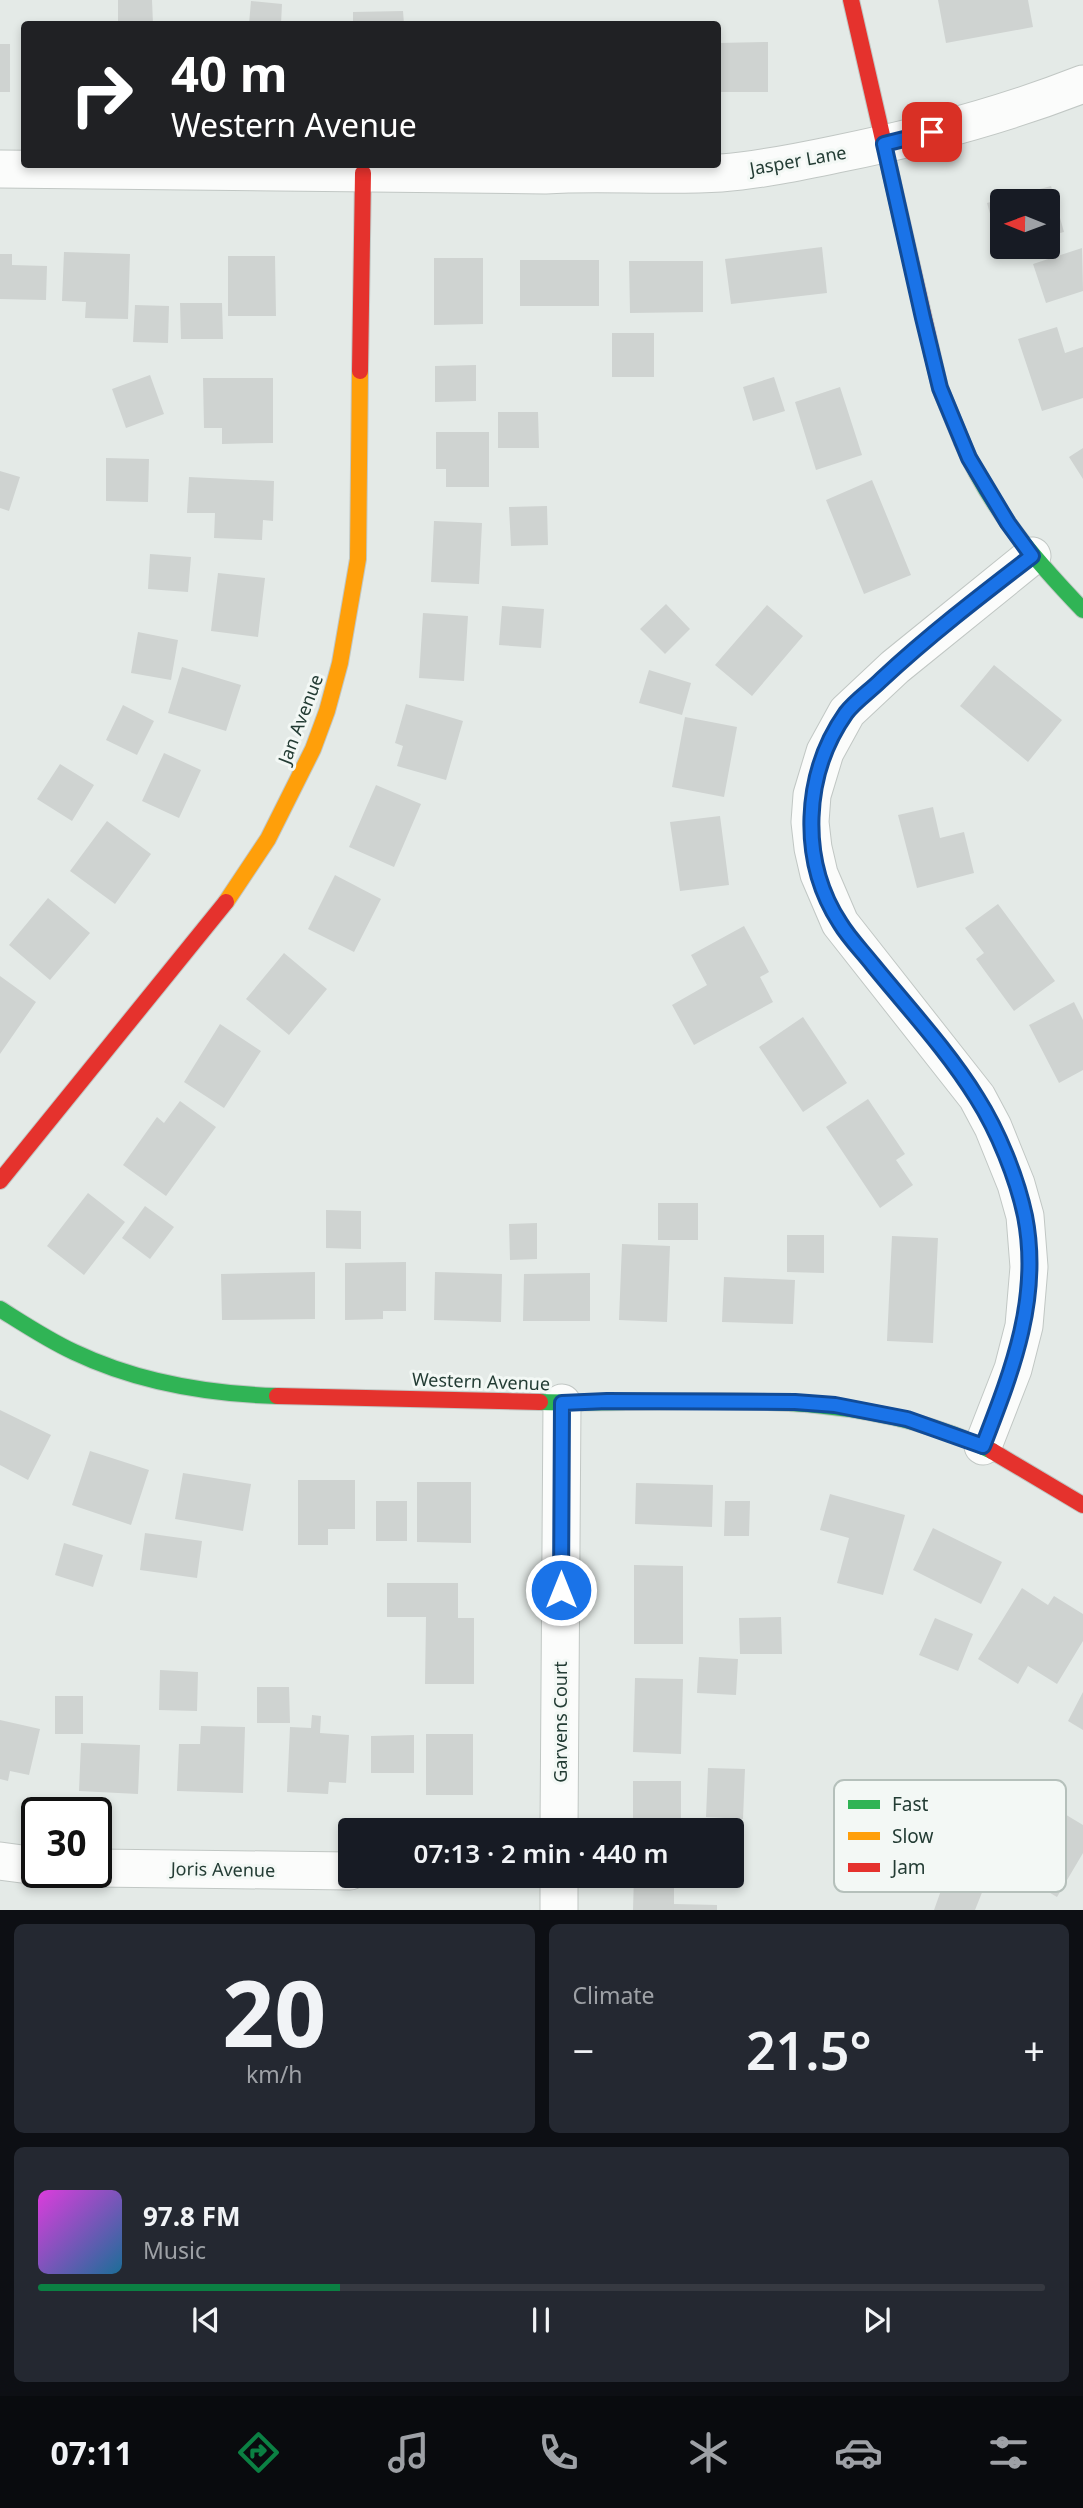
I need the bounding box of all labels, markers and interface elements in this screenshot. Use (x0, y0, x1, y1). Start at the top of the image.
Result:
text: 40 m (171, 40, 288, 106)
icon: right (56, 49, 147, 140)
pin (902, 102, 962, 162)
text: Western Avenue (171, 103, 417, 146)
icon: arrive (913, 113, 951, 151)
street label: Jasper Lane (746, 140, 848, 181)
north arrow (990, 189, 1060, 259)
map controls (990, 189, 1060, 259)
street label: Jan Avenue (271, 671, 328, 769)
street label: Western Avenue (411, 1367, 551, 1395)
position arrow (524, 1553, 598, 1627)
street label: Garvens Court (548, 1661, 572, 1783)
legend (834, 1780, 1066, 1892)
text: Fast (892, 1791, 929, 1817)
speed limit sign: 30 (21, 1797, 112, 1888)
text: Slow (892, 1823, 933, 1849)
text: 07:13 · 2 min · 440 m (414, 1835, 668, 1871)
text: Jam (890, 1854, 926, 1880)
street label: Joris Avenue (169, 1856, 275, 1882)
text: 20 (222, 1950, 326, 2074)
text: Climate (573, 1979, 655, 2011)
text: 21.5° (746, 2014, 872, 2085)
text: − (573, 2024, 594, 2076)
text: + (1023, 2024, 1045, 2076)
text: km/h (246, 2058, 303, 2090)
text: 97.8 FM (143, 2198, 240, 2234)
text: Music (143, 2234, 206, 2266)
icon: previous (187, 2301, 225, 2339)
icon: pause (522, 2301, 560, 2339)
icon: next (858, 2301, 896, 2339)
icon: directions (234, 2428, 283, 2477)
icon: music (384, 2428, 433, 2477)
icon: phone (534, 2428, 583, 2477)
icon: climate (684, 2428, 733, 2477)
icon: car (834, 2428, 883, 2477)
icon: filters (984, 2428, 1033, 2477)
text: 07:11 (50, 2431, 133, 2474)

